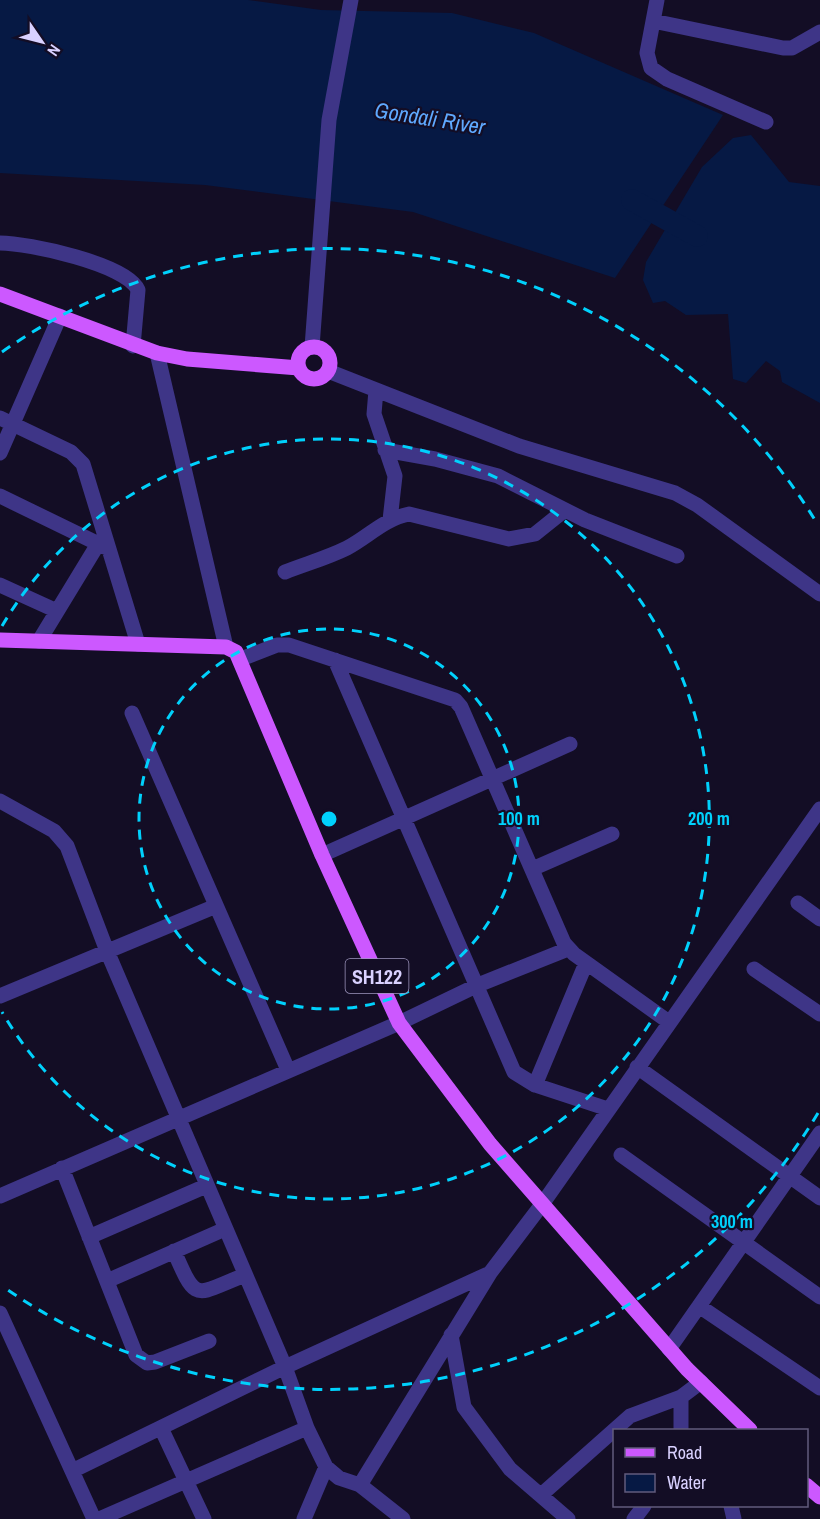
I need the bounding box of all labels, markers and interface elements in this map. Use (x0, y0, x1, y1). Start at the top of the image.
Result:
north arrow (12, 12, 72, 72)
text: N (43, 40, 66, 61)
water label: Gondali River (373, 94, 488, 142)
text: 100 m (498, 806, 540, 831)
text: 200 m (688, 806, 730, 831)
centre of rings (319, 809, 339, 829)
road number: SH122 (346, 959, 409, 993)
text: 300 m (711, 1209, 753, 1234)
legend (613, 1429, 808, 1507)
text: Road (667, 1440, 702, 1465)
text: Water (667, 1470, 706, 1495)

